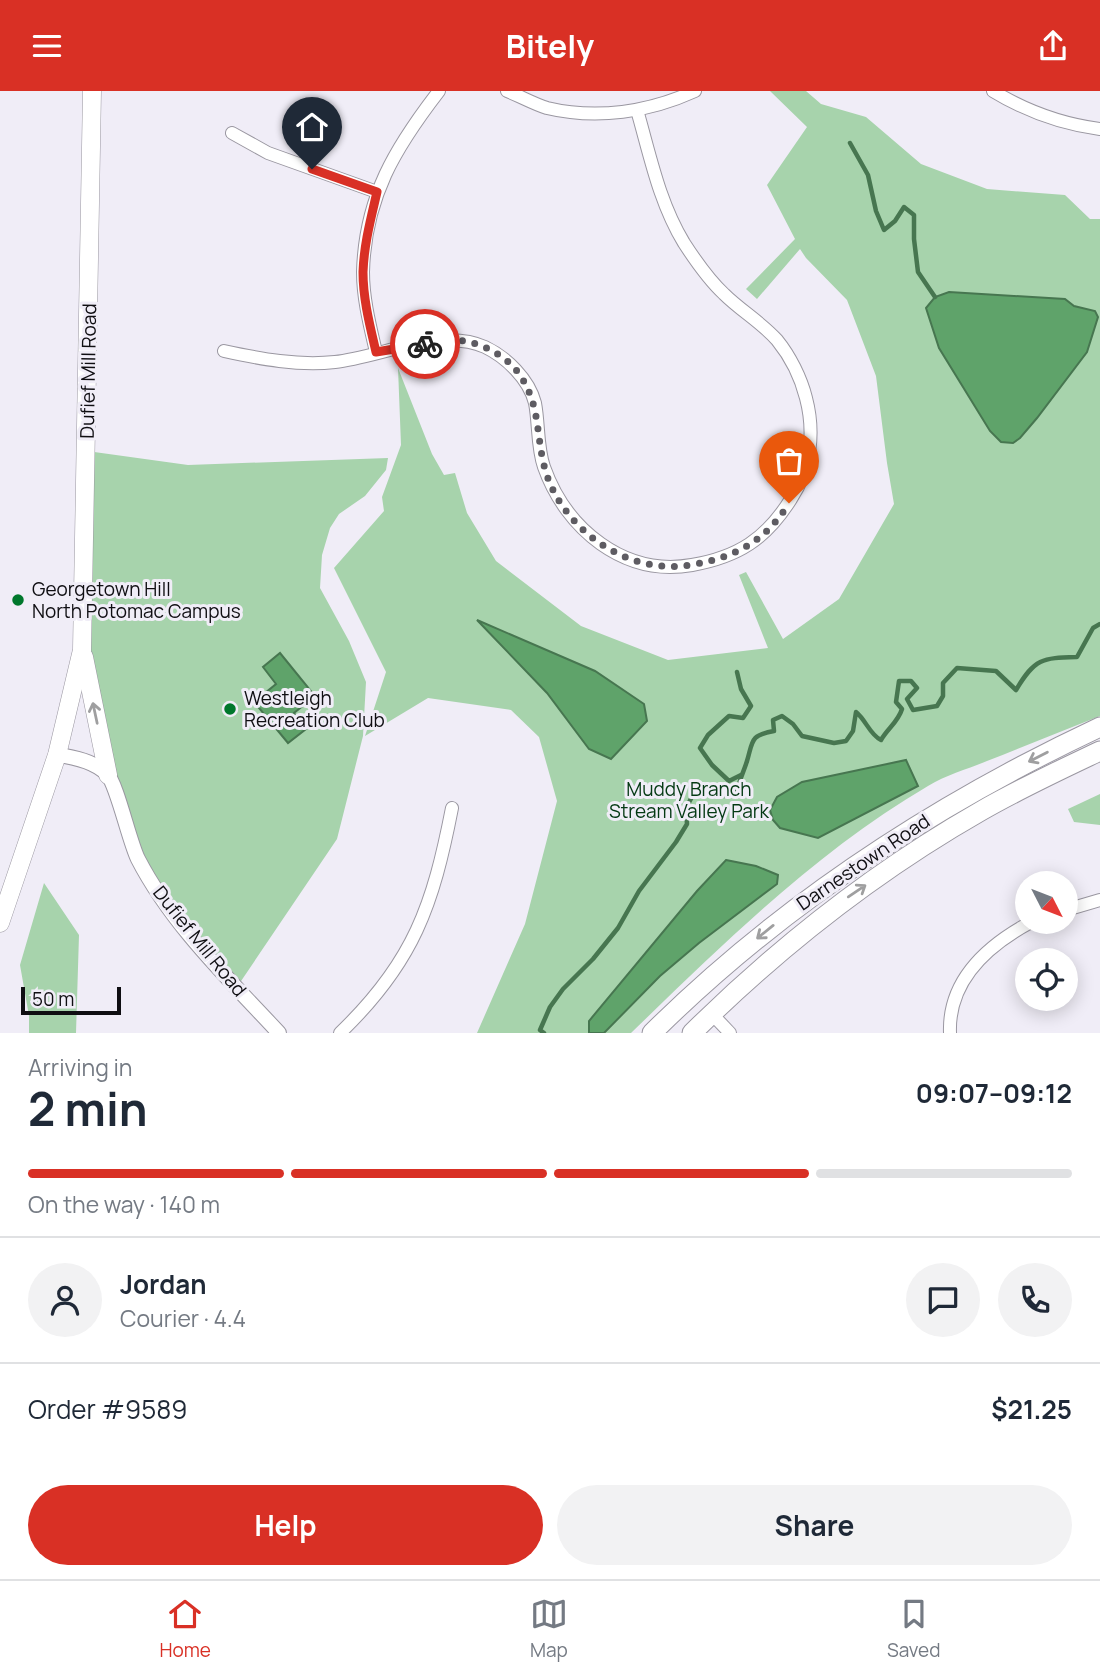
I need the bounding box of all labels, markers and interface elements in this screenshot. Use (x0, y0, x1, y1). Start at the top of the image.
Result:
text: Bitely (506, 24, 594, 68)
icon: menu (28, 27, 66, 65)
icon: share (1034, 27, 1072, 65)
pin (282, 97, 342, 169)
icon: home (293, 108, 331, 146)
street label: Dufief Mill Road (74, 303, 102, 439)
courier (390, 309, 460, 379)
icon: bike (406, 325, 444, 363)
pin (759, 431, 819, 503)
icon: bag (770, 442, 808, 480)
place label: Georgetown Hill North Potomac Campus (32, 576, 241, 624)
marker: Georgetown Hill North Potomac Campus (10, 592, 26, 608)
place label: Westleigh Recreation Club (244, 685, 385, 733)
marker: Westleigh Recreation Club (222, 701, 238, 717)
one-way arrow (88, 702, 101, 724)
one-way arrow (1028, 750, 1049, 764)
park label: Muddy Branch Stream Valley Park (609, 776, 770, 824)
street label: Darnestown Road (791, 808, 935, 916)
north arrow (1015, 871, 1078, 935)
map controls (1015, 871, 1078, 1011)
street label: Dufief Mill Road (147, 880, 253, 1002)
one-way arrow (847, 884, 866, 898)
one-way arrow (756, 924, 774, 939)
button: locate (1015, 948, 1078, 1011)
scale bar (21, 984, 121, 1016)
text: 50 m (32, 986, 74, 1012)
text: Arriving in (28, 1051, 133, 1083)
text: 09:07–09:12 (916, 1075, 1072, 1111)
text: 2 min (28, 1077, 148, 1140)
text: On the way · 140 m (28, 1188, 220, 1220)
button: person (28, 1263, 102, 1337)
button: chat (906, 1263, 980, 1337)
button: phone (998, 1263, 1072, 1337)
text: Jordan (120, 1266, 206, 1302)
text: Courier · 4.4 (120, 1302, 246, 1334)
text: Order #9589 (28, 1391, 187, 1427)
text: $21.25 (991, 1391, 1072, 1427)
button: Help (28, 1485, 543, 1565)
button: Share (557, 1485, 1072, 1565)
tab: Home (160, 1595, 211, 1663)
tab: Map (530, 1595, 568, 1663)
tab: Saved (887, 1595, 940, 1663)

